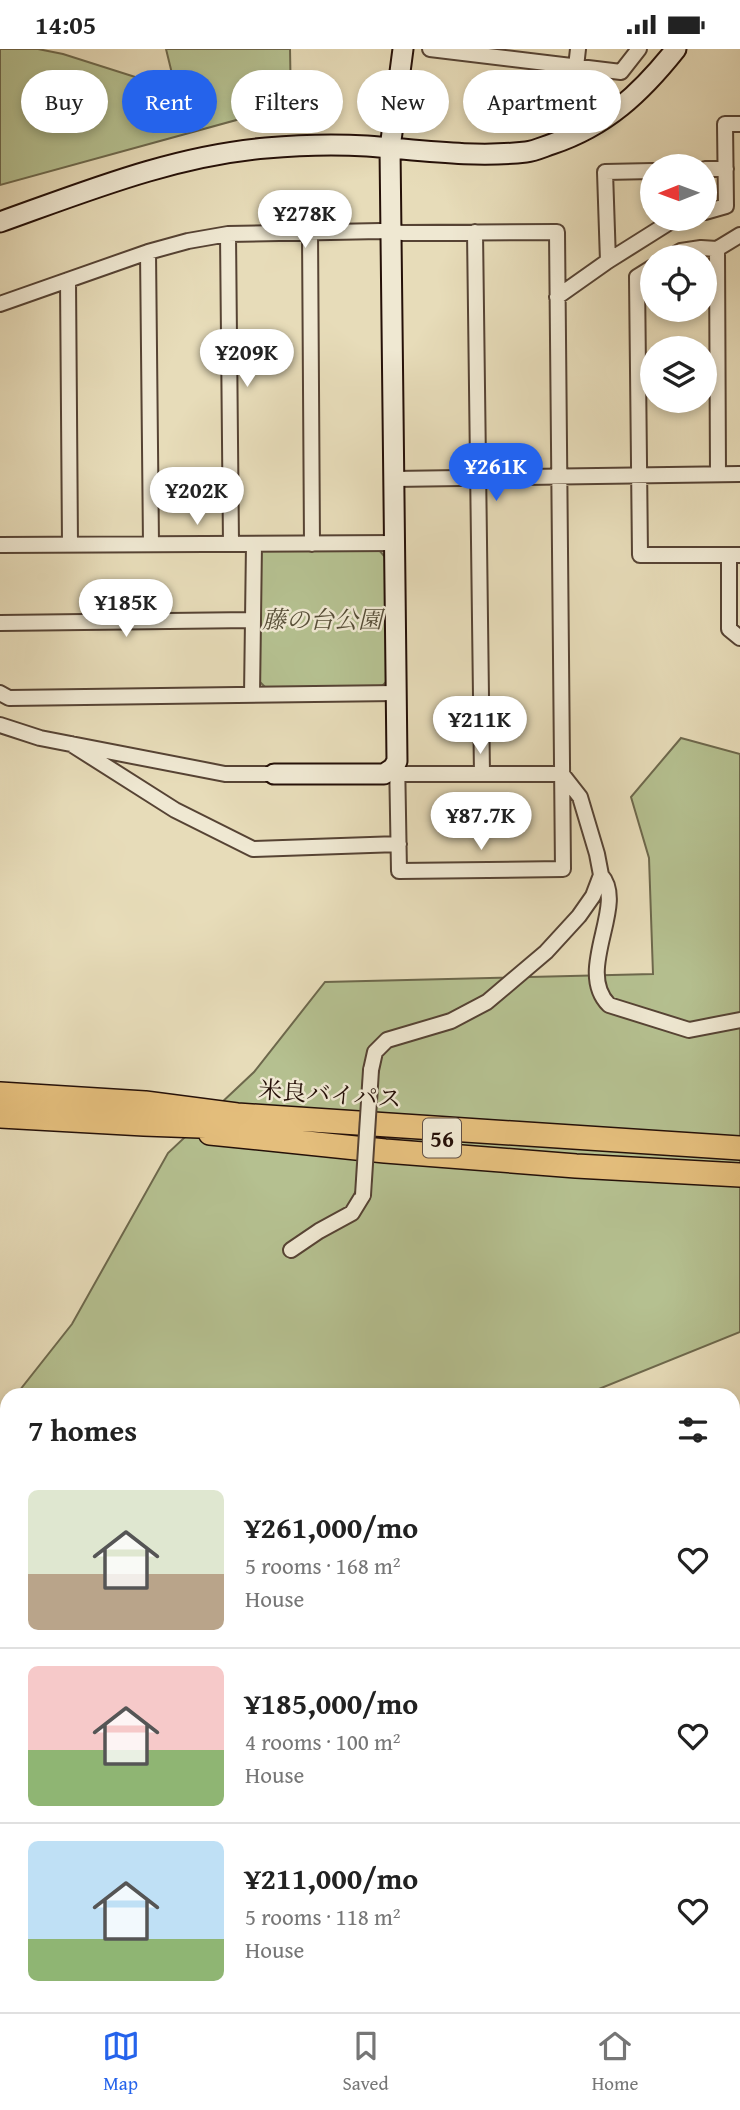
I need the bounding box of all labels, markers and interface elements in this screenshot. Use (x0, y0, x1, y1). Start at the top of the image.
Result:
text: 14:05 (35, 5, 96, 44)
chip: Buy (21, 70, 108, 133)
chip: Rent (122, 70, 217, 133)
chip: Filters (231, 70, 343, 133)
chip: New (357, 70, 449, 133)
chip: Apartment (463, 70, 621, 133)
north arrow (640, 154, 718, 231)
map controls (640, 154, 717, 413)
pin: ¥278K (256, 191, 354, 250)
text: ¥278K (274, 196, 336, 229)
button: locate (640, 245, 717, 322)
pin: ¥209K (198, 329, 296, 389)
text: ¥209K (216, 335, 278, 368)
button: layers (640, 336, 717, 413)
pin: ¥261K (447, 443, 545, 503)
text: ¥261K (465, 449, 527, 482)
pin: ¥202K (148, 468, 246, 527)
text: ¥202K (166, 473, 228, 506)
pin: ¥185K (77, 579, 175, 639)
text: ¥185K (95, 585, 157, 618)
park label: 藤の台公園 (262, 602, 386, 637)
pin: ¥211K (431, 697, 529, 756)
text: ¥211K (449, 702, 511, 735)
pin: ¥87.7K (424, 793, 538, 852)
text: ¥87.7K (447, 798, 515, 831)
street label: 米良バイパス (257, 1072, 403, 1116)
road number: 56 (423, 1119, 461, 1157)
text: 7 homes (28, 1408, 137, 1452)
icon: filters (674, 1411, 712, 1449)
text: ¥261,000/mo (245, 1505, 418, 1549)
icon: home (84, 1518, 168, 1602)
icon: heart (674, 1541, 712, 1579)
text: 5 rooms · 168 m² (245, 1549, 400, 1582)
text: House (245, 1582, 304, 1615)
text: ¥185,000/mo (245, 1681, 418, 1725)
icon: home (84, 1694, 168, 1778)
icon: heart (674, 1717, 712, 1755)
text: 4 rooms · 100 m² (245, 1725, 400, 1758)
text: House (245, 1758, 304, 1791)
text: ¥211,000/mo (245, 1856, 418, 1900)
icon: home (84, 1869, 168, 1953)
icon: heart (674, 1892, 712, 1930)
text: 5 rooms · 118 m² (245, 1900, 400, 1933)
text: House (245, 1933, 304, 1966)
tab: Map (102, 2027, 140, 2097)
tab: Saved (343, 2027, 389, 2097)
tab: Home (592, 2027, 638, 2097)

